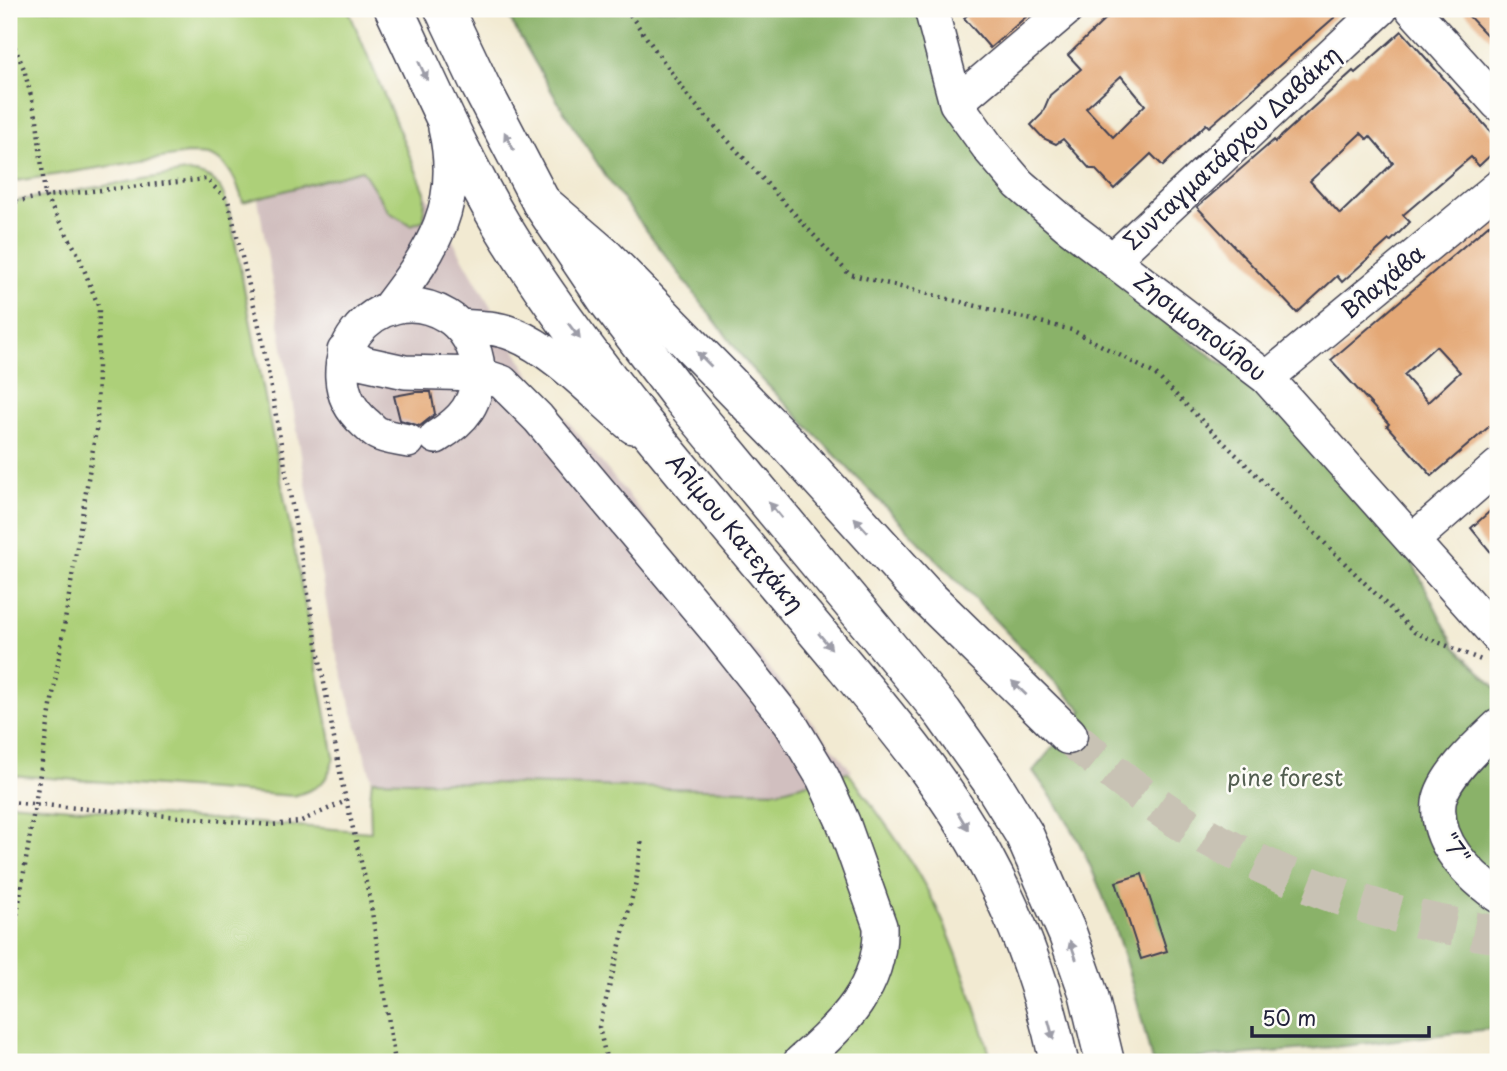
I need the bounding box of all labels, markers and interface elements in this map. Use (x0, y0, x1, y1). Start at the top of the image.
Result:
street label: Συνταγματάρχου Δαβάκη (1115, 37, 1347, 257)
one-way arrow (417, 61, 429, 81)
one-way arrow (503, 131, 515, 151)
street label: Βλαχάβα (1332, 235, 1432, 326)
street label: Ζησιμοπούλου (1127, 263, 1275, 389)
one-way arrow (566, 322, 580, 340)
one-way arrow (696, 351, 713, 368)
street label: Αλίμου Κατεχάκη (659, 445, 813, 619)
one-way arrow (767, 501, 782, 519)
one-way arrow (853, 516, 869, 533)
one-way arrow (817, 632, 832, 650)
one-way arrow (1011, 680, 1028, 696)
park label: pine forest (1227, 759, 1343, 794)
one-way arrow (956, 812, 969, 831)
street label: "7" (1433, 825, 1480, 871)
one-way arrow (1067, 939, 1078, 960)
scale bar (1252, 994, 1428, 1038)
text: 50 m (1262, 1001, 1316, 1033)
one-way arrow (1046, 1019, 1057, 1041)

